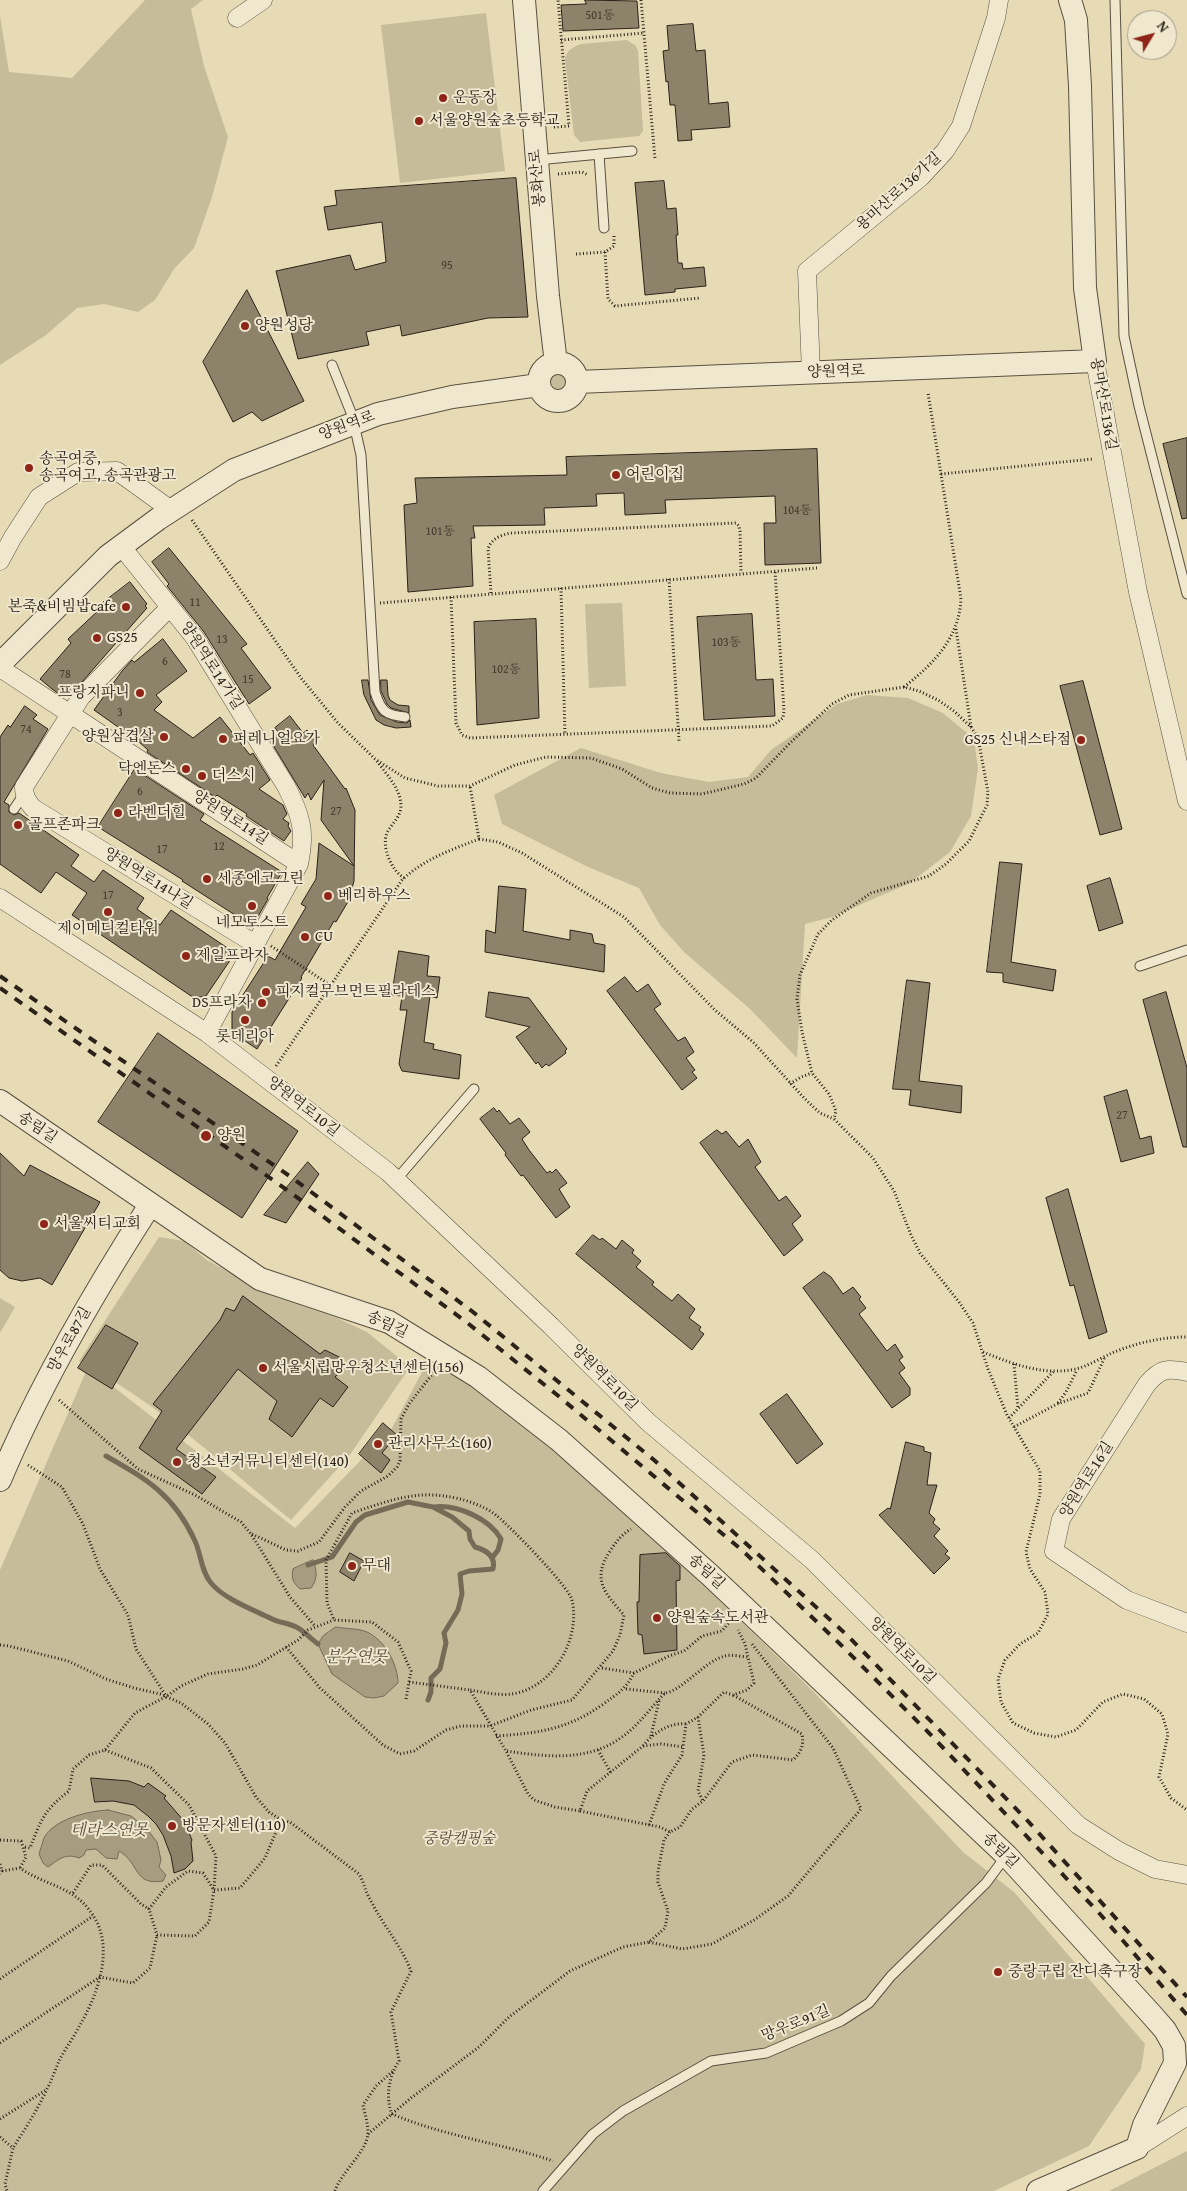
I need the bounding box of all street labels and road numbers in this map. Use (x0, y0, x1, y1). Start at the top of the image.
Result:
street label: 봉화산로 (527, 148, 549, 208)
street label: 용마산로136가길 (853, 149, 945, 235)
street label: 용마산로136길 (1086, 356, 1120, 452)
street label: 양원역로 (807, 362, 865, 382)
street label: 양원역로 (317, 408, 377, 444)
street label: 양원역로14가길 (176, 619, 246, 713)
street label: 양원역로14길 (189, 787, 271, 849)
street label: 양원역로14나길 (100, 845, 196, 913)
street label: 양원역로10길 (263, 1073, 343, 1141)
street label: 송림길 (14, 1108, 60, 1148)
street label: 망우로87길 (45, 1304, 95, 1376)
street label: 송림길 (363, 1308, 411, 1342)
street label: 양원역로10길 (567, 1341, 641, 1415)
street label: 양원역로16길 (1056, 1438, 1118, 1522)
street label: 송림길 (684, 1551, 728, 1593)
street label: 양원역로10길 (865, 1614, 939, 1688)
street label: 송림길 (978, 1829, 1022, 1873)
street label: 망우로91길 (759, 2002, 833, 2046)

